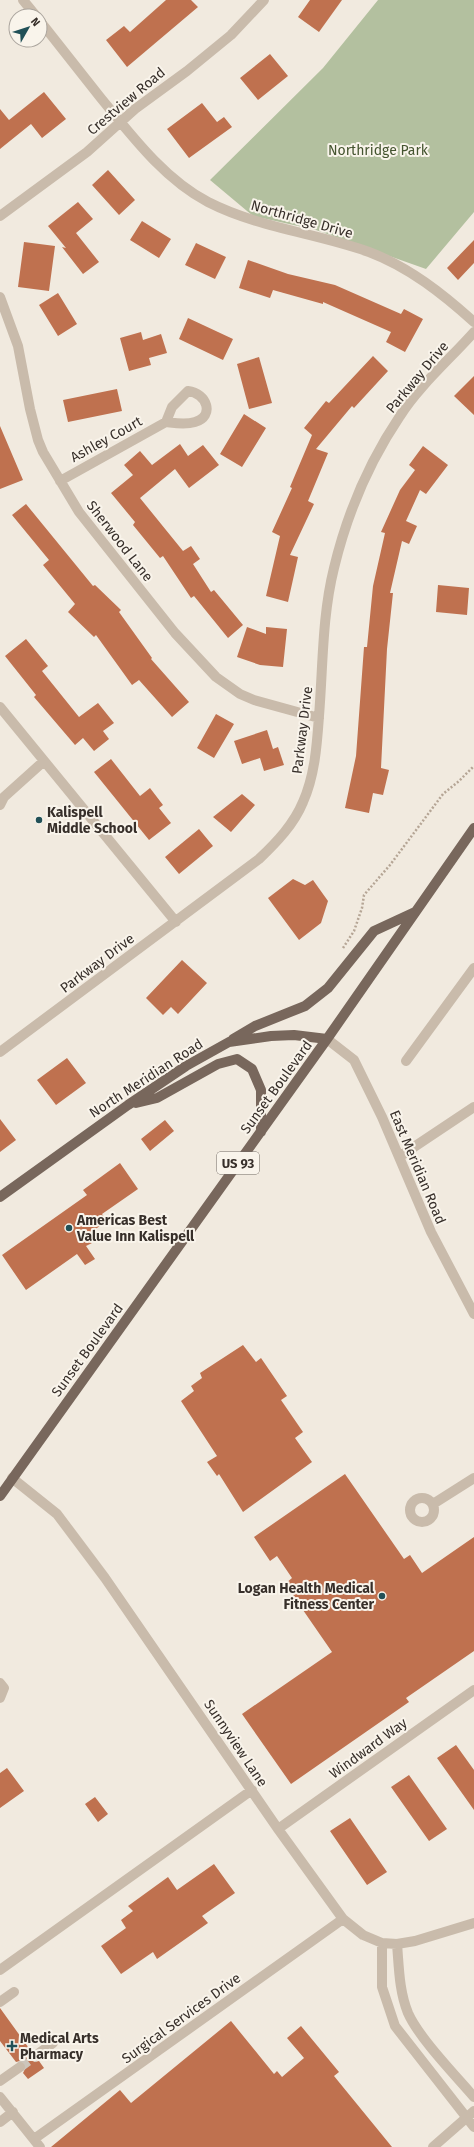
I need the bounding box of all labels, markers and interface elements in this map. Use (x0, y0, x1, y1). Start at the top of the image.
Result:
north arrow (8, 8, 48, 48)
text: N (28, 15, 43, 29)
street label: Crestview Road (84, 64, 169, 139)
park label: Northridge Park (328, 142, 429, 159)
street label: Northridge Drive (249, 197, 355, 242)
street label: Parkway Drive (383, 338, 452, 417)
street label: Ashley Court (67, 412, 146, 466)
street label: Sherwood Lane (83, 498, 156, 585)
street label: Parkway Drive (289, 685, 316, 775)
place label: Kalispell Middle School (47, 804, 138, 837)
marker: Kalispell Middle School (34, 815, 44, 825)
street label: Parkway Drive (57, 930, 138, 997)
street label: North Meridian Road (86, 1035, 206, 1122)
street label: Sunset Boulevard (237, 1037, 316, 1137)
street label: East Meridian Road (386, 1108, 449, 1227)
road number: US 93 (217, 1152, 259, 1174)
place label: Americas Best Value Inn Kalispell (76, 1212, 195, 1245)
marker: Americas Best Value Inn Kalispell (64, 1223, 74, 1233)
street label: Sunset Boulevard (48, 1300, 127, 1400)
place label: Logan Health Medical Fitness Center (238, 1580, 375, 1613)
marker: Logan Health Medical Fitness Center (377, 1591, 387, 1601)
street label: Sunnyview Lane (200, 1696, 271, 1790)
street label: Windward Way (326, 1714, 411, 1782)
street label: Surgical Services Drive (119, 1970, 244, 2067)
place label: Medical Arts Pharmacy (20, 2030, 99, 2063)
marker: Medical Arts Pharmacy (7, 2041, 17, 2051)

